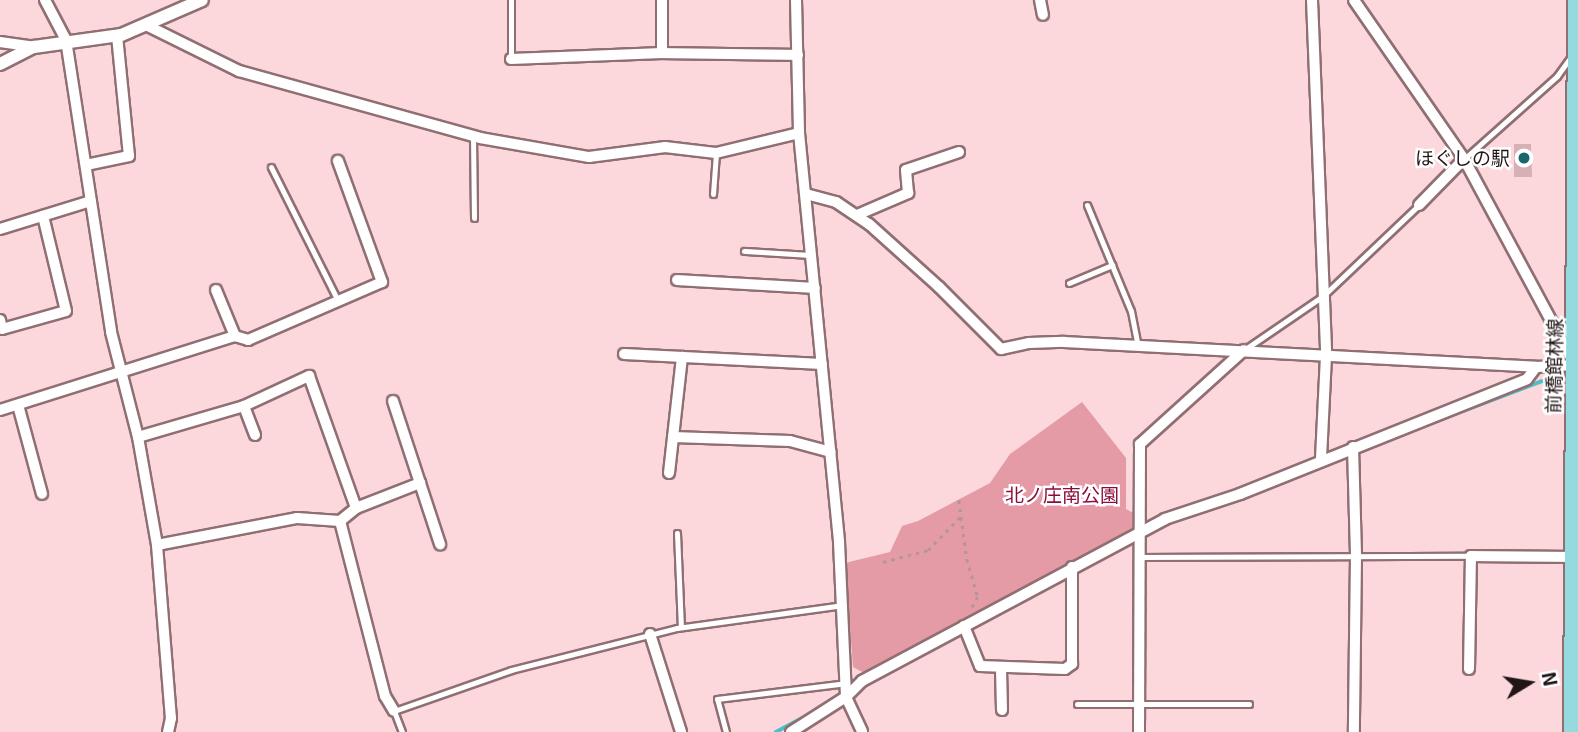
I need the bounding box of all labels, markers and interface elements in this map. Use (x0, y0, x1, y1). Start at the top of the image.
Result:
place label: ほぐしの駅 (1415, 147, 1510, 169)
marker: ほぐしの駅 (1516, 150, 1532, 166)
street label: 前橋館林線 (1542, 318, 1566, 414)
park label: 北ノ庄南公園 (1005, 484, 1119, 506)
north arrow (1494, 648, 1564, 718)
text: N (1538, 670, 1563, 688)

